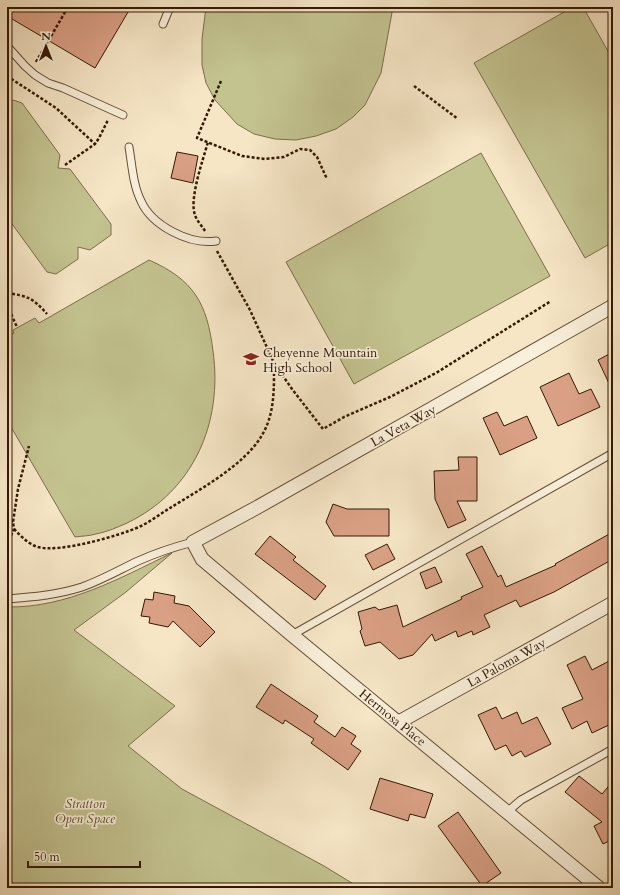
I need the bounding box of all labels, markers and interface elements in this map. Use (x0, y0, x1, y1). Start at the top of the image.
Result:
north arrow (26, 26, 66, 66)
text: N (41, 29, 51, 44)
place label: Cheyenne Mountain High School (263, 344, 378, 377)
school or university icon: Cheyenne Mountain High School (242, 350, 260, 368)
street label: La Veta Way (367, 400, 440, 451)
street label: La Paloma Way (464, 634, 549, 692)
street label: Hermosa Place (355, 685, 430, 750)
park label: Stratton Open Space (55, 795, 116, 828)
scale bar (28, 843, 140, 869)
text: 50 m (34, 849, 61, 865)

